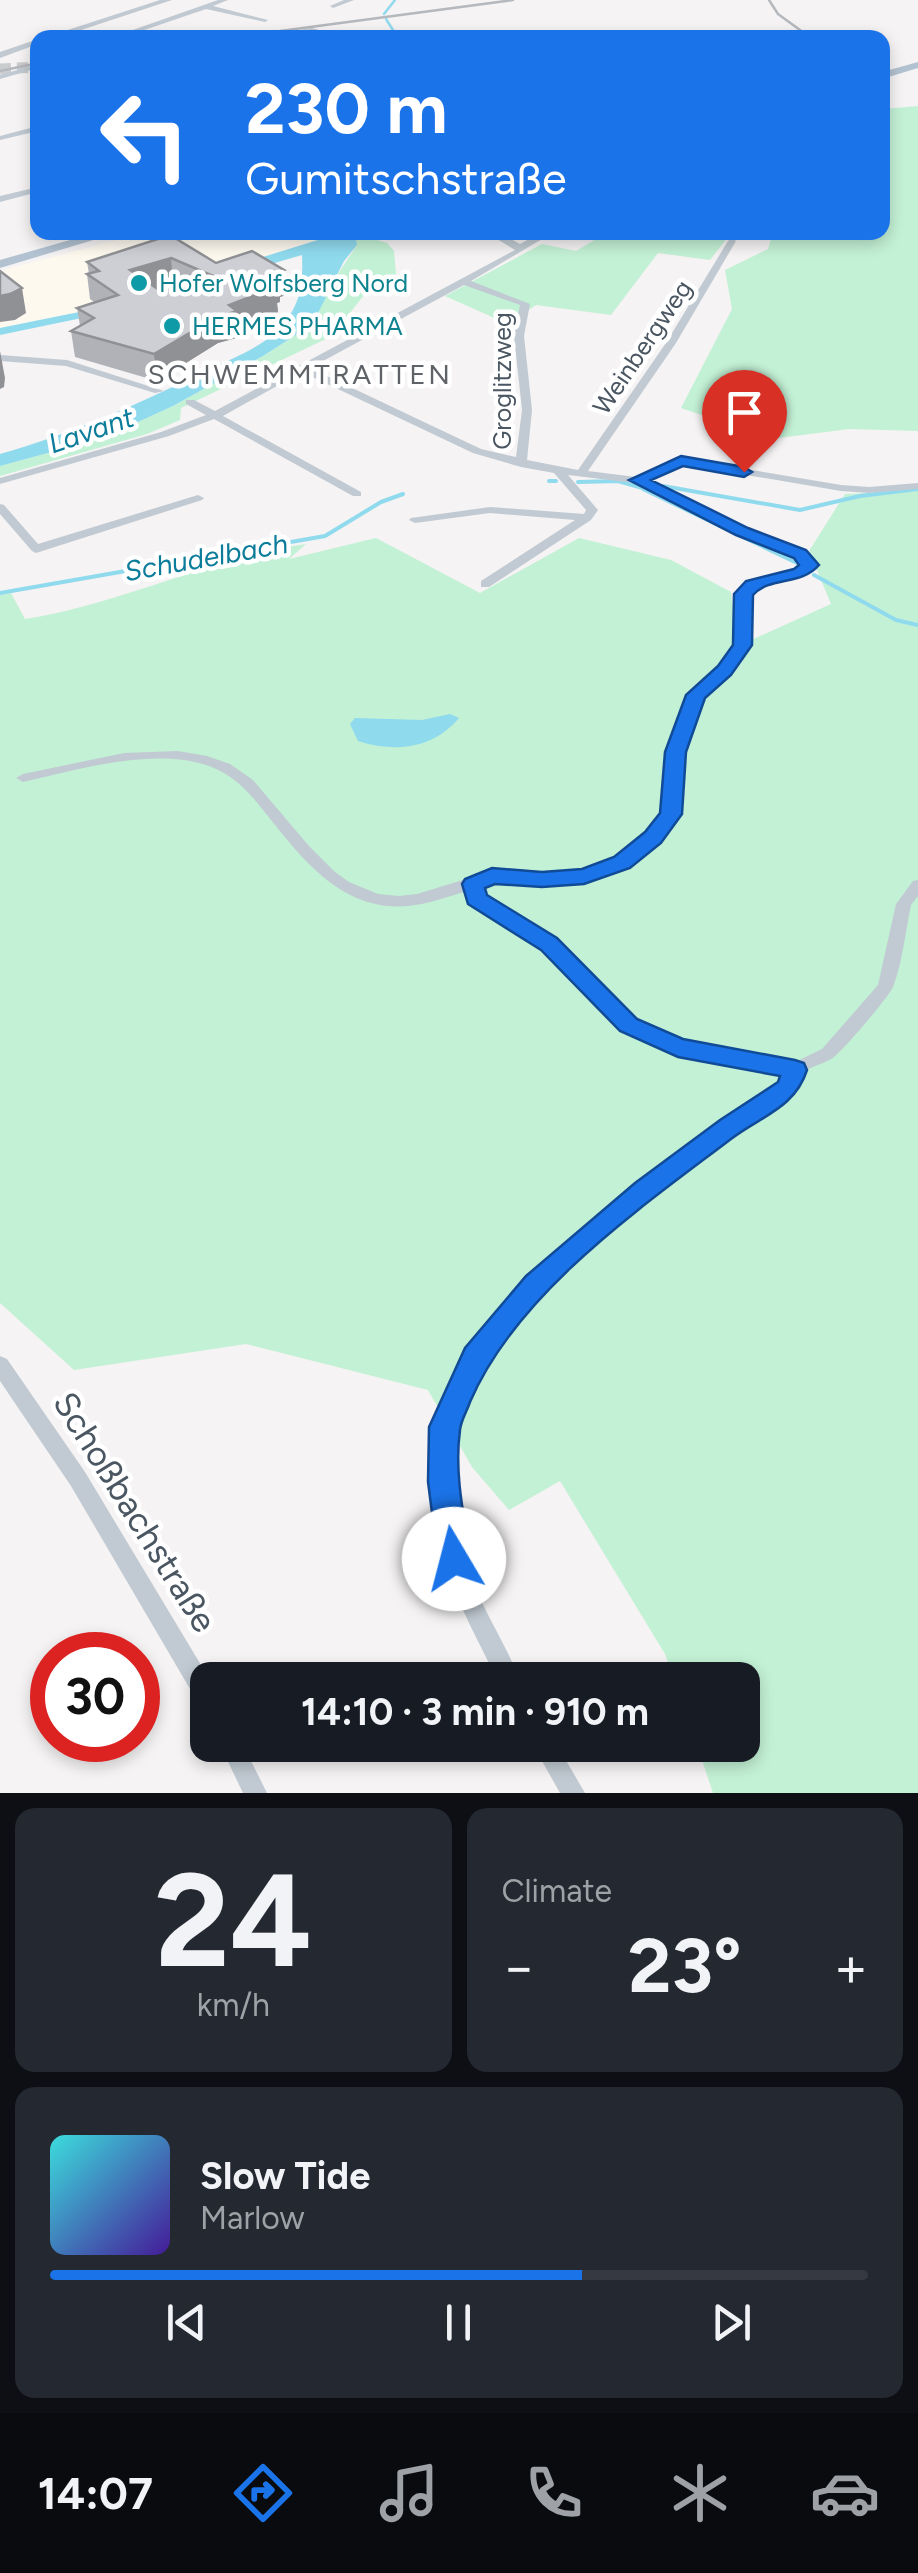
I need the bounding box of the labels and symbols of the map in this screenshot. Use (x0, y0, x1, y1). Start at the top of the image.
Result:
place label: Hofer Wolfsberg Nord (159, 268, 408, 298)
marker: Hofer Wolfsberg Nord (128, 272, 150, 294)
street label: Weinbergweg (586, 274, 698, 420)
place label: HERMES PHARMA (192, 311, 403, 341)
street label: Groglitzweg (487, 312, 517, 450)
marker: HERMES PHARMA (161, 315, 183, 337)
district label: SCHWEMMTRATTEN (147, 357, 453, 391)
pin (702, 370, 787, 473)
water label: Lavant (44, 400, 138, 460)
water label: Schudelbach (122, 526, 290, 588)
street label: Schoßbachstraße (44, 1384, 226, 1640)
position arrow (402, 1507, 506, 1611)
speed limit sign: 30 (30, 1632, 160, 1762)

